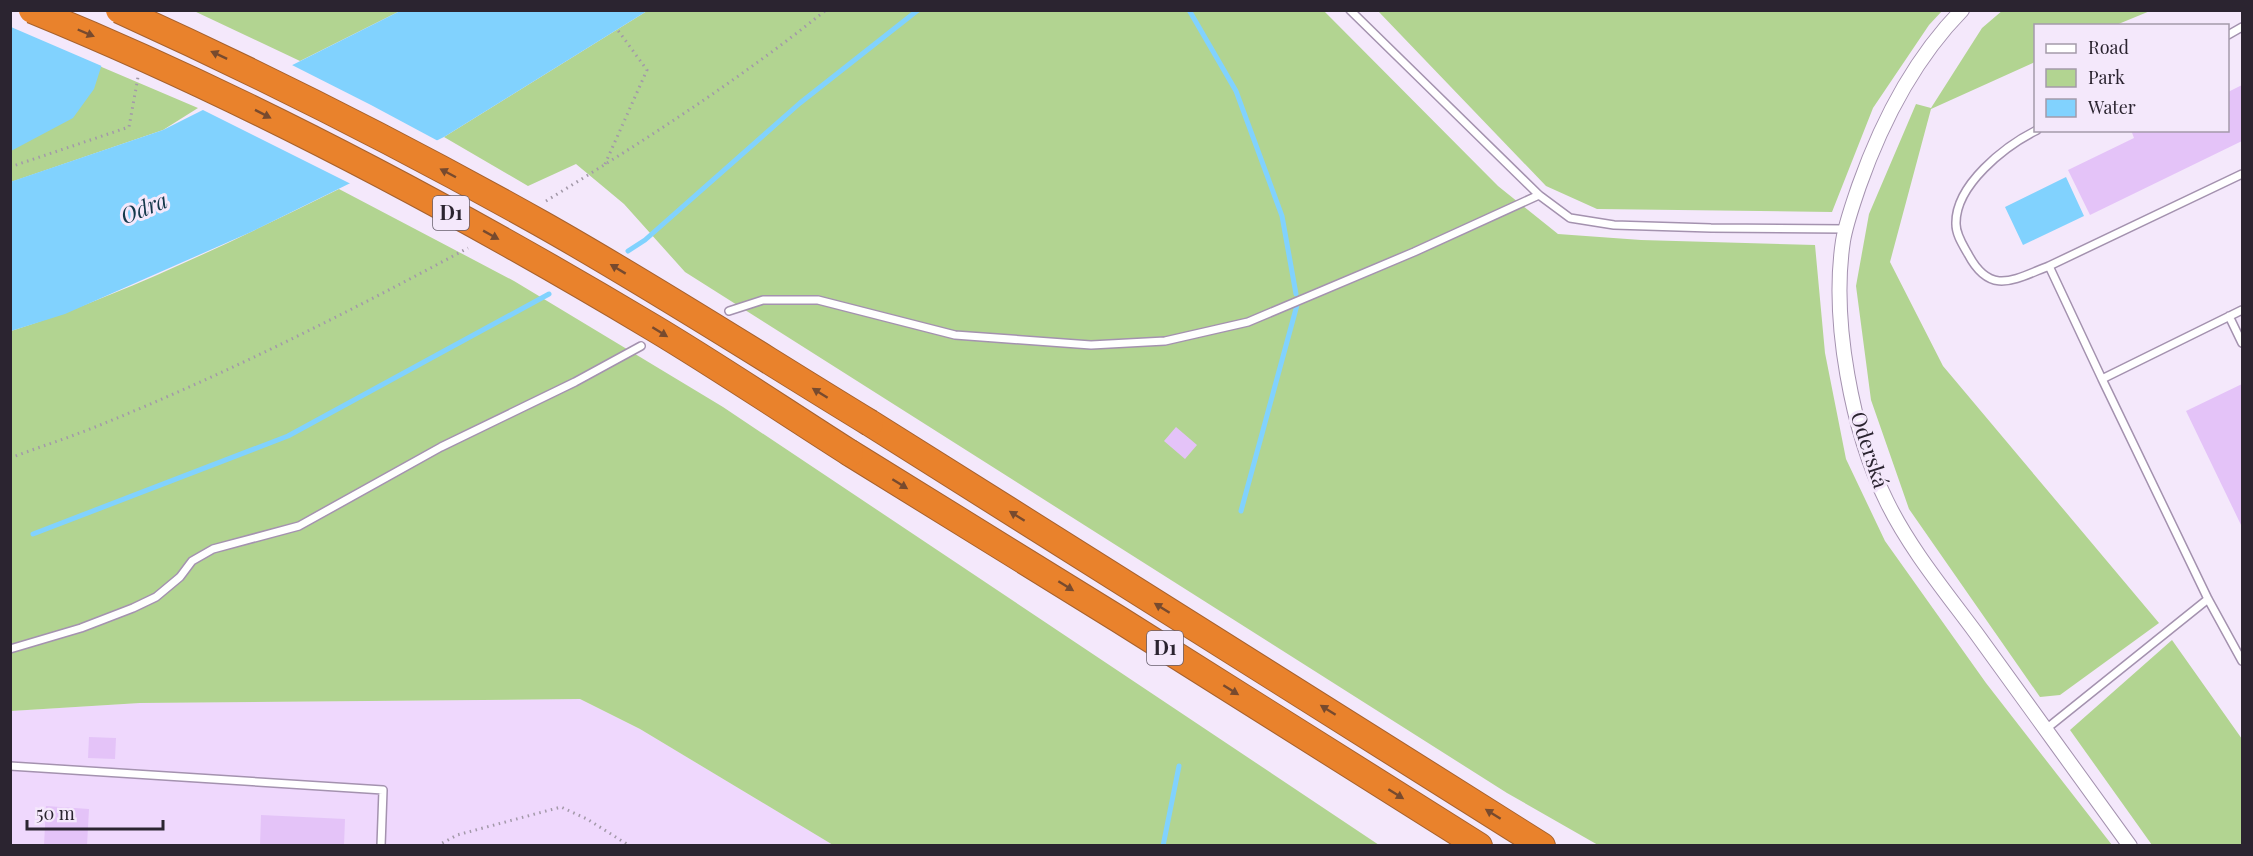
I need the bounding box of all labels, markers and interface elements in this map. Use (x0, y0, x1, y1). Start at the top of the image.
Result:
legend (2034, 24, 2229, 132)
one-way arrow (77, 28, 95, 38)
text: Road (2088, 35, 2129, 59)
one-way arrow (210, 51, 227, 60)
text: Park (2088, 65, 2125, 89)
text: Water (2087, 95, 2136, 119)
one-way arrow (254, 109, 272, 119)
one-way arrow (439, 168, 456, 178)
water label: Odra (116, 184, 172, 230)
road number: D1 (433, 196, 469, 230)
one-way arrow (483, 230, 500, 240)
one-way arrow (610, 264, 626, 275)
one-way arrow (652, 327, 668, 338)
one-way arrow (812, 387, 828, 398)
street label: Oderská (1845, 408, 1897, 492)
one-way arrow (892, 478, 908, 489)
one-way arrow (1009, 511, 1025, 522)
one-way arrow (1058, 580, 1074, 591)
one-way arrow (1154, 602, 1170, 613)
road number: D1 (1147, 631, 1183, 665)
one-way arrow (1223, 684, 1239, 695)
one-way arrow (1320, 705, 1336, 716)
one-way arrow (1388, 788, 1404, 799)
scale bar (27, 793, 164, 831)
text: 50 m (36, 801, 75, 825)
one-way arrow (1485, 809, 1501, 820)

